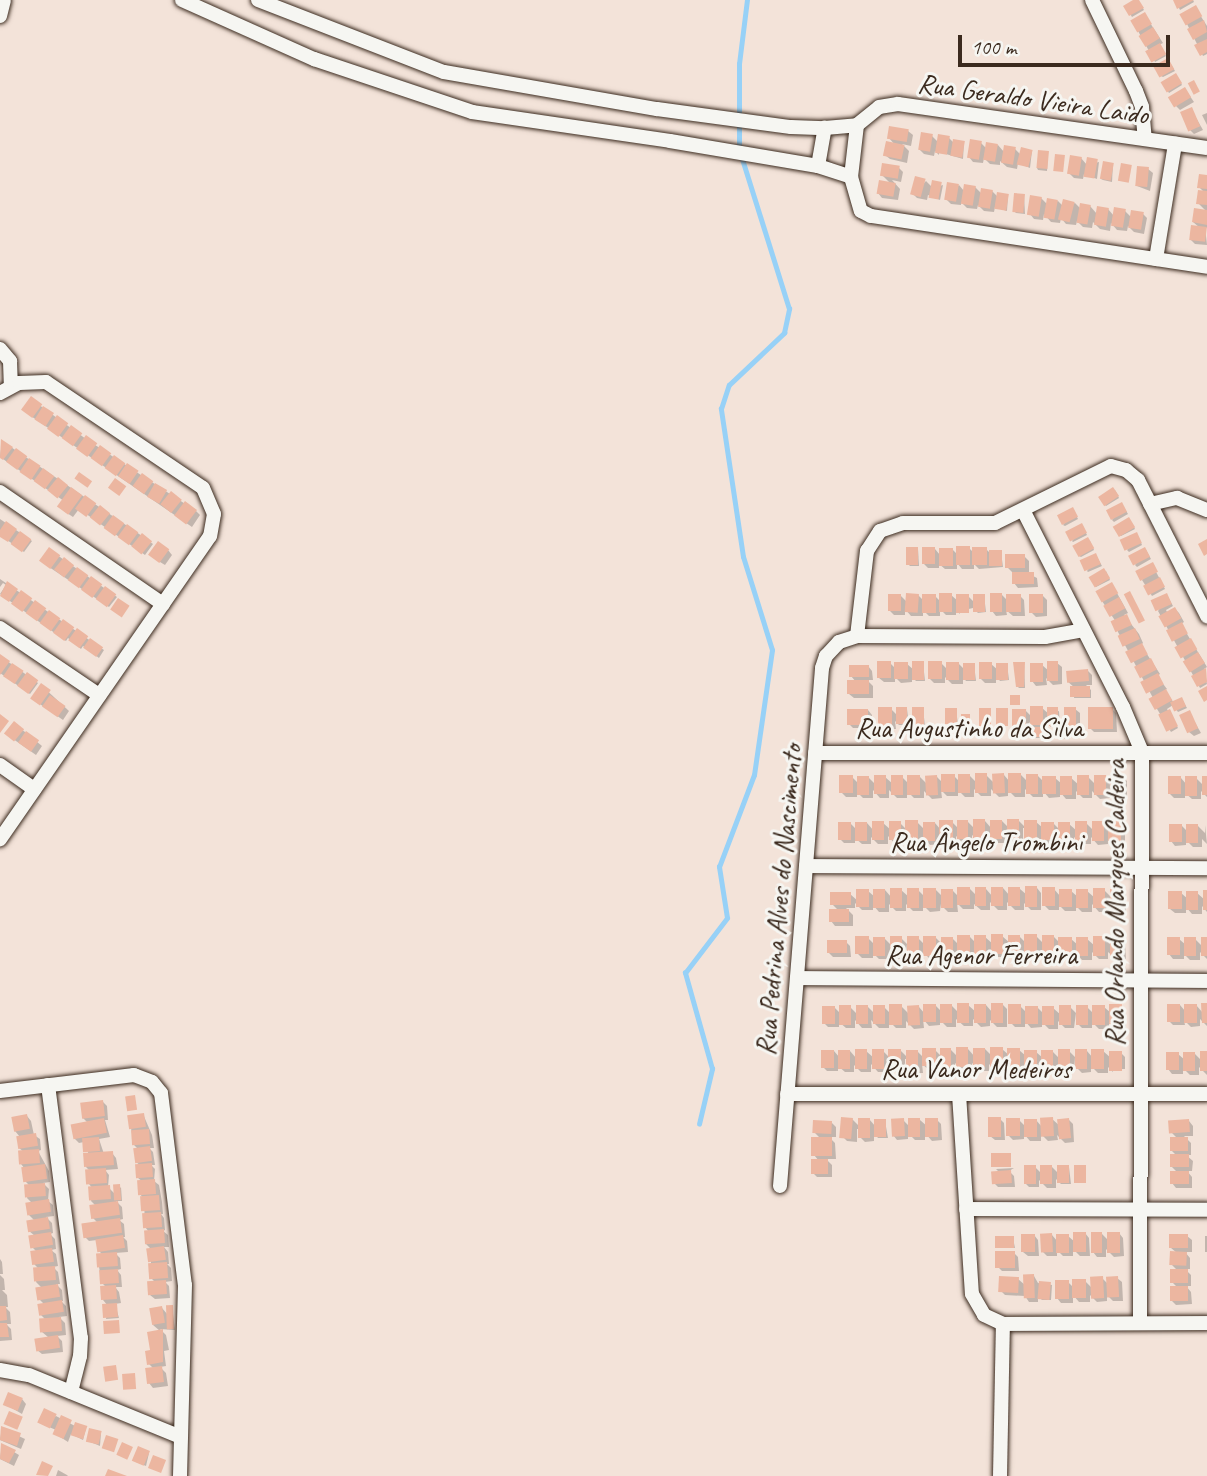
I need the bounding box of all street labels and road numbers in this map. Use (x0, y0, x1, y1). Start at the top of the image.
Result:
street label: Rua Geraldo Vieira Laido (916, 66, 1150, 132)
street label: Rua Augustinho da Silva (855, 711, 1083, 745)
street label: Rua Pedrina Alves do Nascimento (749, 743, 809, 1057)
street label: Rua Orlando Marques Caldeira (1098, 758, 1132, 1048)
street label: Rua Ângelo Trombini (890, 825, 1082, 859)
street label: Rua Agenor Ferreira (884, 938, 1078, 972)
street label: Rua Vanor Medeiros (881, 1052, 1071, 1086)

